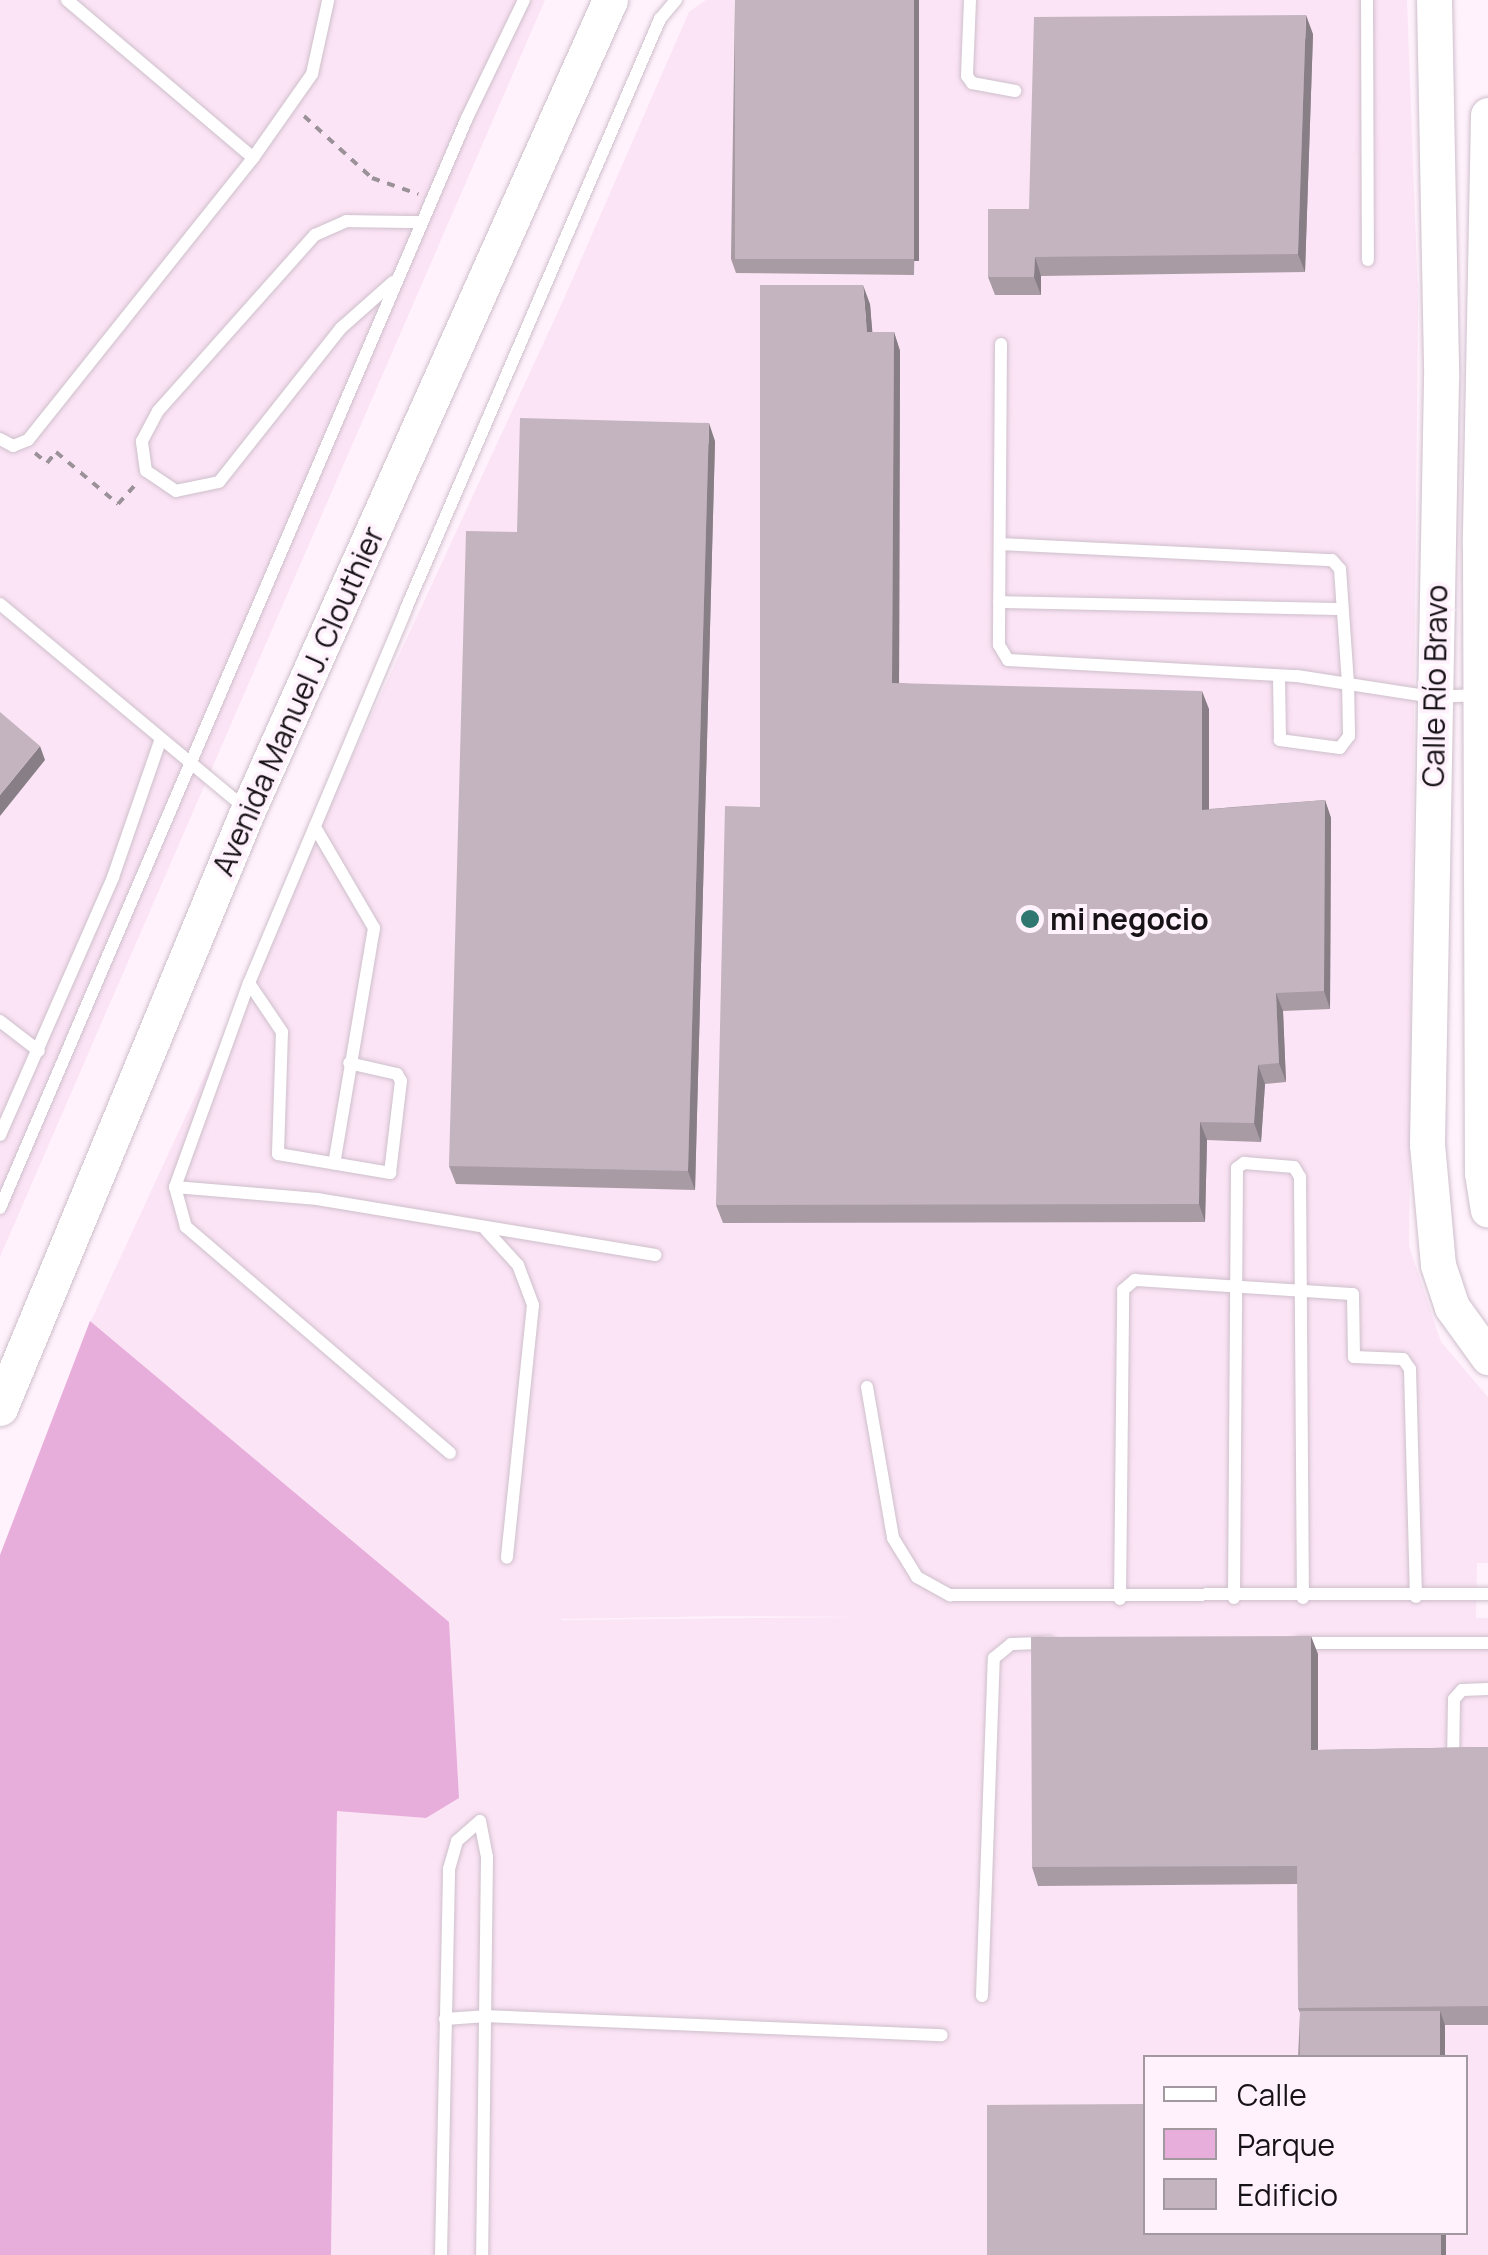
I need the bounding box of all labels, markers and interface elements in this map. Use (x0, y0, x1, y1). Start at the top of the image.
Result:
street label: Avenida Manuel J. Clouthier (205, 521, 391, 881)
street label: Calle Río Bravo (1415, 585, 1455, 787)
place label: mi negocio (1050, 901, 1209, 937)
marker: mi negocio (1019, 908, 1041, 930)
legend (1143, 2055, 1468, 2235)
text: Calle (1237, 2074, 1307, 2115)
text: Parque (1237, 2124, 1335, 2165)
text: Edificio (1237, 2174, 1338, 2215)

